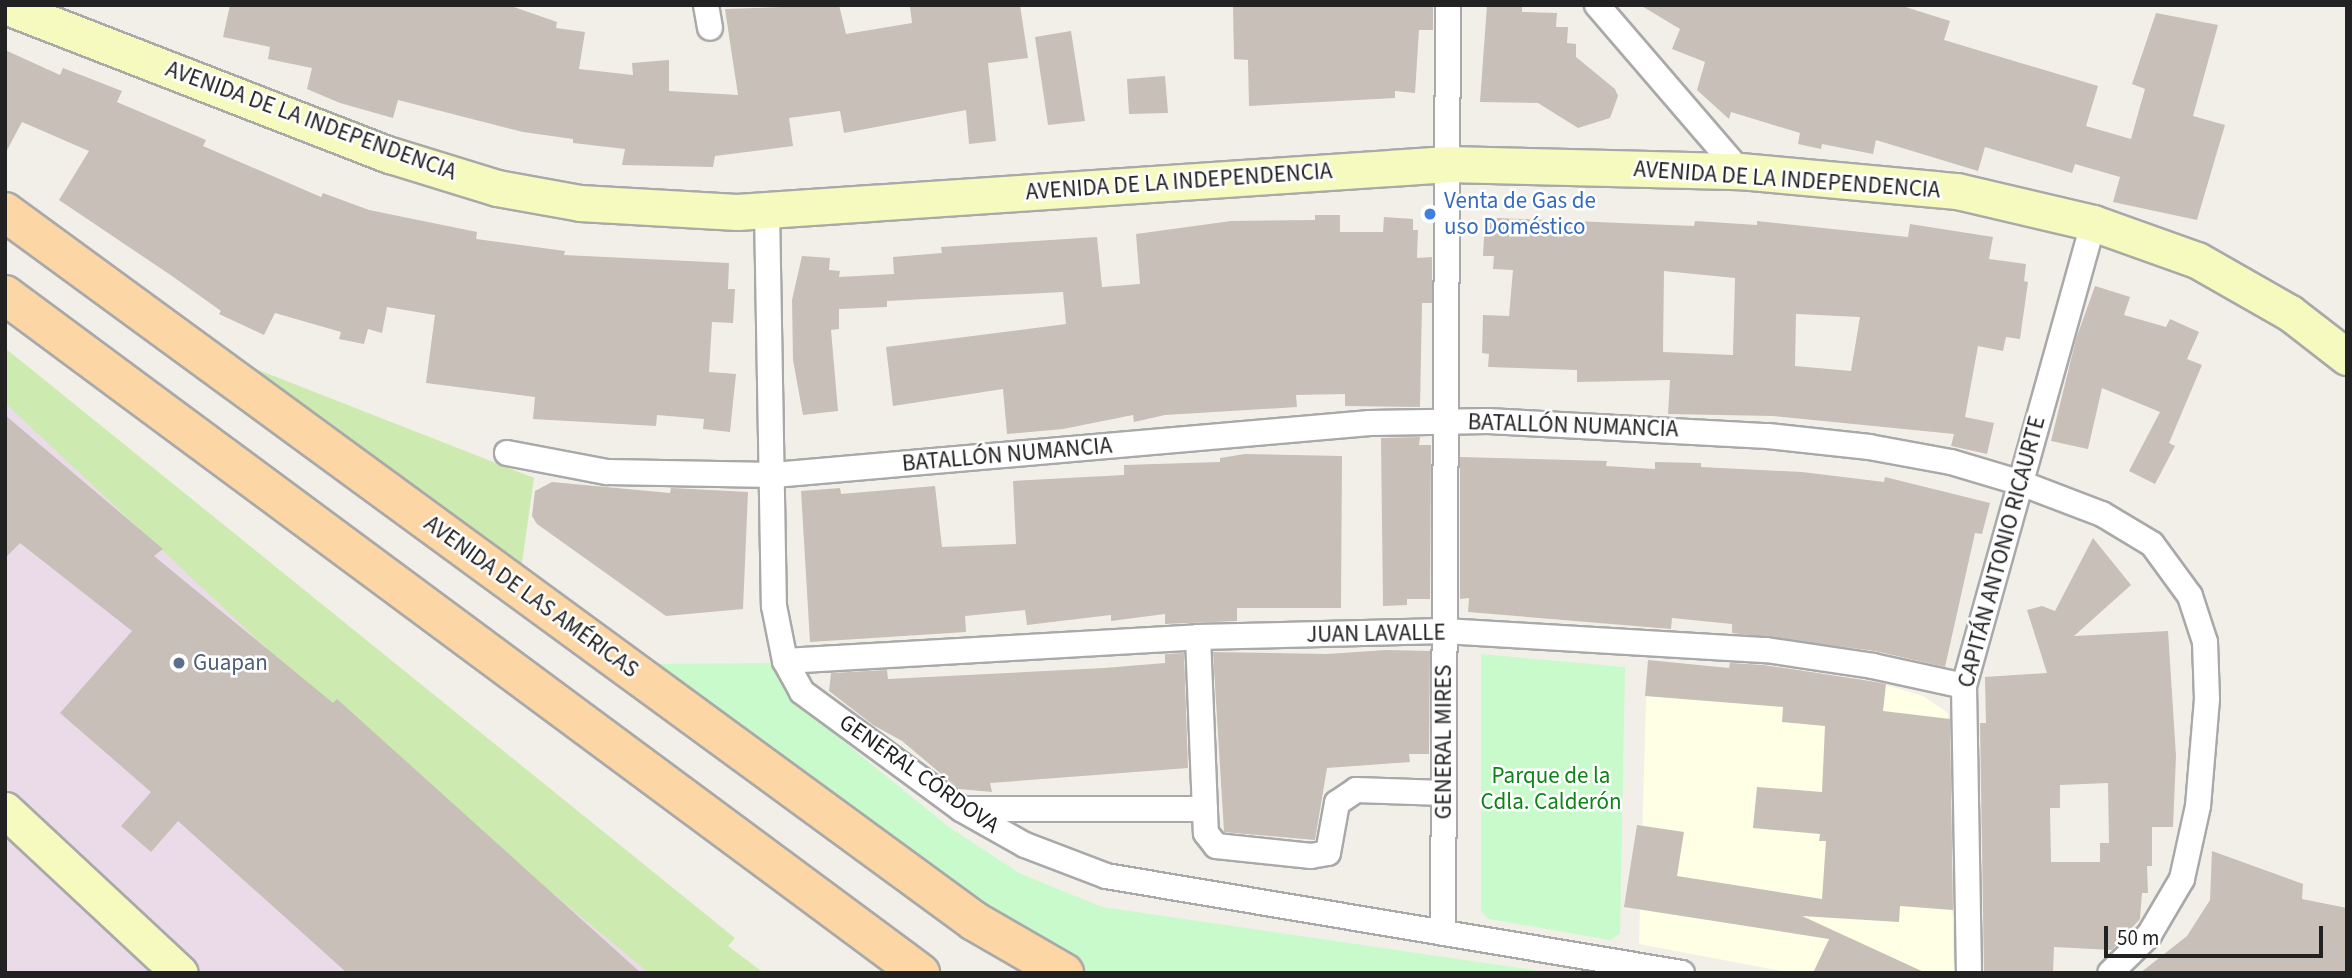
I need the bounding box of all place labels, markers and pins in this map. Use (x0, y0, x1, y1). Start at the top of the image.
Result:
place label: Venta de Gas de uso Doméstico (1444, 187, 1596, 241)
marker: Venta de Gas de uso Doméstico (1422, 206, 1438, 222)
place label: Guapan (193, 649, 268, 677)
marker: Guapan (171, 655, 187, 671)

